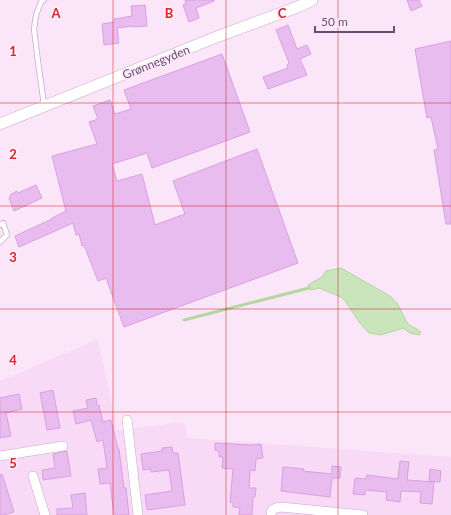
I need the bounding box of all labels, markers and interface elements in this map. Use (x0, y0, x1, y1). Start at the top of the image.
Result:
text: A (50, 5, 61, 21)
text: B (165, 5, 174, 21)
text: C (278, 5, 287, 21)
scale bar (315, 8, 394, 34)
text: 50 m (321, 14, 348, 29)
street label: Grønnegyden (120, 42, 192, 82)
text: 1 (9, 43, 17, 59)
text: 2 (9, 146, 17, 162)
text: 3 (9, 249, 17, 265)
text: 4 (9, 352, 17, 368)
text: 5 (9, 455, 17, 471)

